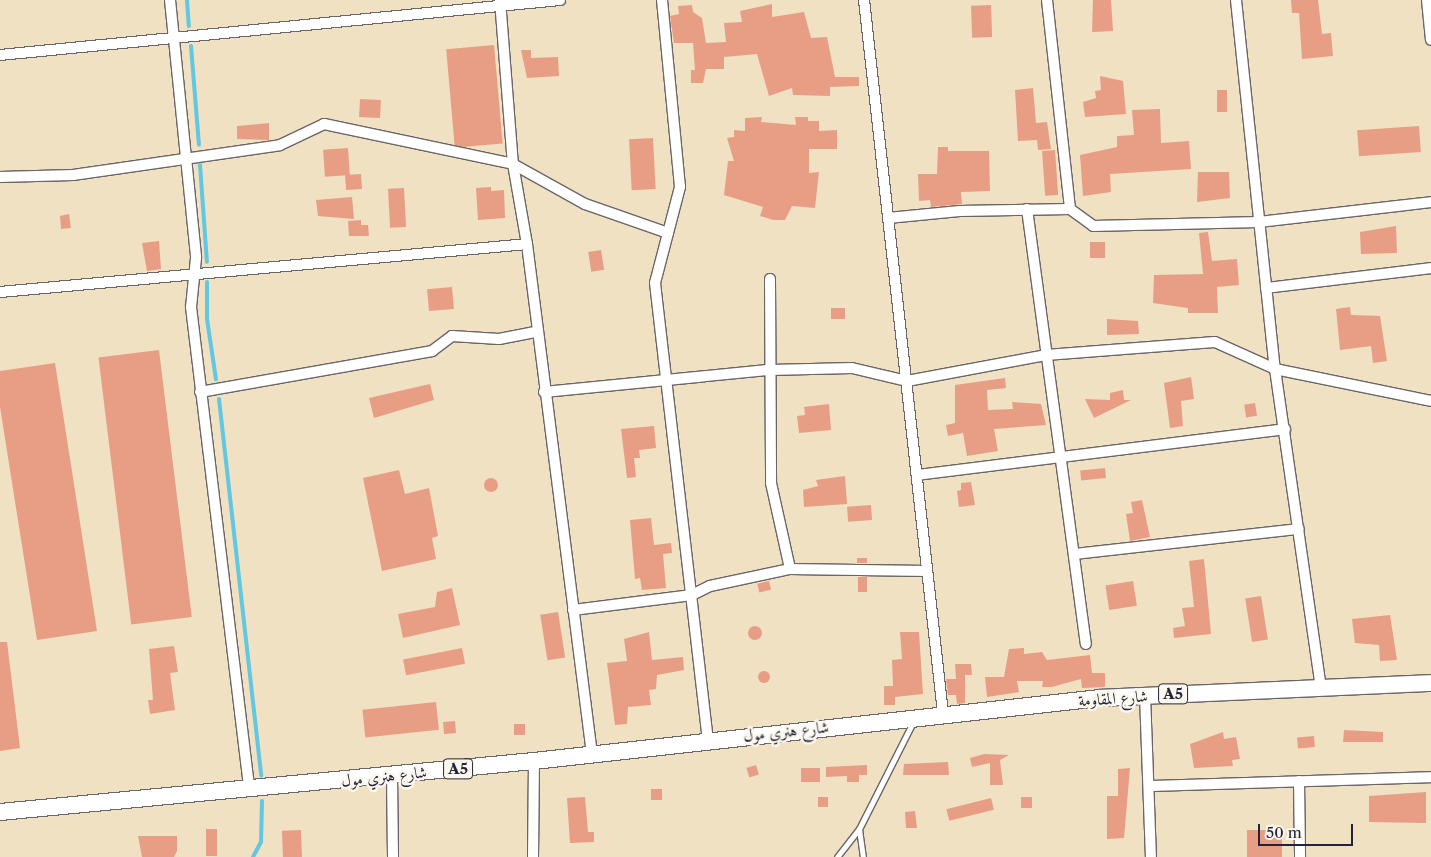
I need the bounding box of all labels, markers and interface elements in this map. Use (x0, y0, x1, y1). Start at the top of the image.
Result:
road number: A5 (1158, 682, 1188, 706)
street label: شارع المقاومة (1078, 686, 1148, 710)
street label: شارع هنري مول (742, 717, 830, 745)
road number: A5 (443, 756, 473, 782)
street label: شارع هنري مول (340, 762, 428, 790)
scale bar (1261, 814, 1356, 846)
text: 50 m (1266, 823, 1302, 842)

